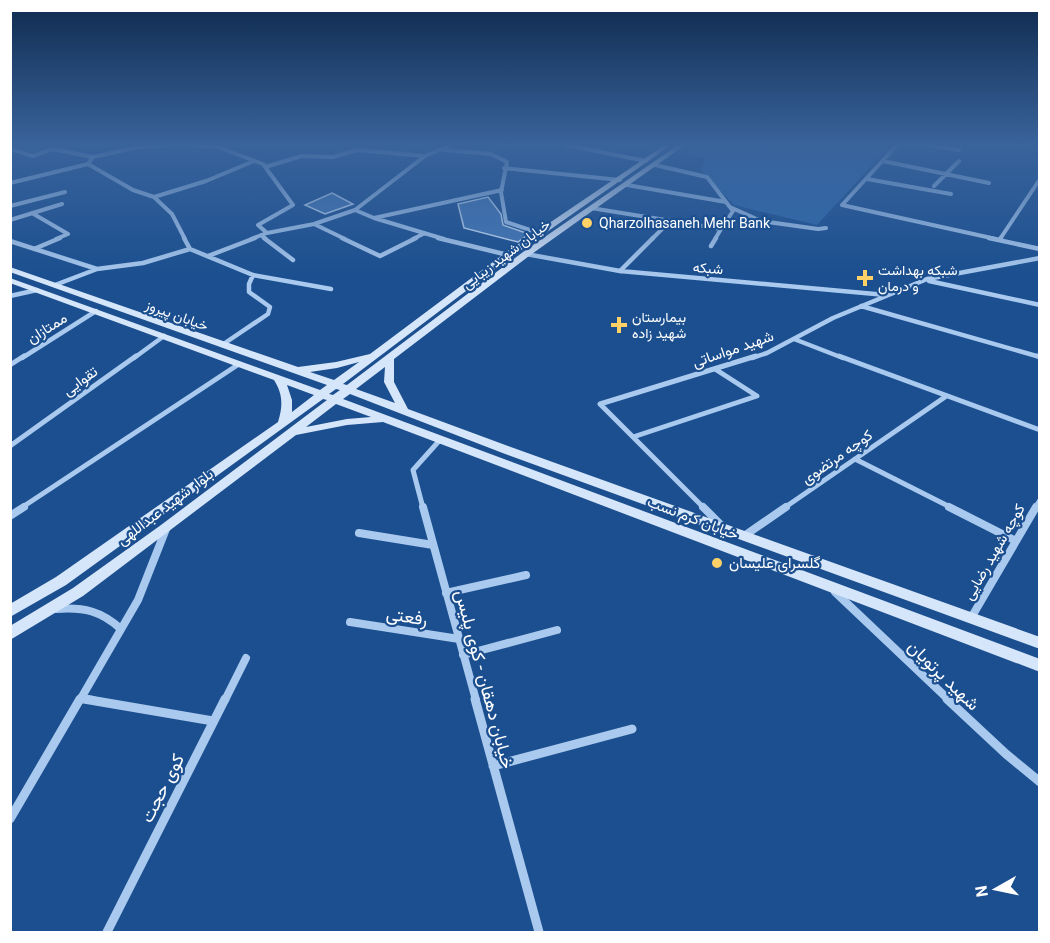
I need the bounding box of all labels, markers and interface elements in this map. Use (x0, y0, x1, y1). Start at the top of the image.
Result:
place label: Qharzolhasaneh Mehr Bank (599, 215, 771, 231)
street label: خیابان شهید زیبایی (459, 216, 554, 293)
marker: Qharzolhasaneh Mehr Bank (580, 216, 594, 230)
street label: شبکه (692, 259, 724, 278)
place label: شبکه بهداشت و درمان (878, 262, 958, 295)
marker: شبکه بهداشت و درمان (856, 269, 874, 287)
street label: خیابان پیروز (142, 296, 211, 336)
street label: ممتازان (24, 309, 70, 347)
place label: بیمارستان شهید زاده (632, 309, 686, 342)
marker: بیمارستان شهید زاده (610, 316, 628, 334)
street label: شهید مواساتی (690, 327, 776, 372)
street label: تقوایی (59, 362, 102, 401)
street label: کوچه مرتضوی (798, 426, 877, 489)
street label: بلوار شهید عبداللهی (113, 465, 217, 550)
street label: خیابان کرم نسب (644, 492, 741, 545)
street label: کوچه شهید رضایی (959, 500, 1030, 604)
place label: گلسرای علیسان (729, 554, 821, 573)
marker: گلسرای علیسان (710, 556, 724, 570)
street label: خیابان دهقان - کوی پلیس (449, 587, 519, 771)
street label: رفعتی (385, 602, 429, 631)
street label: شهید پرتویان (902, 636, 984, 716)
street label: کوی حجت (136, 750, 189, 826)
north arrow (966, 859, 1026, 919)
text: N (971, 884, 992, 898)

